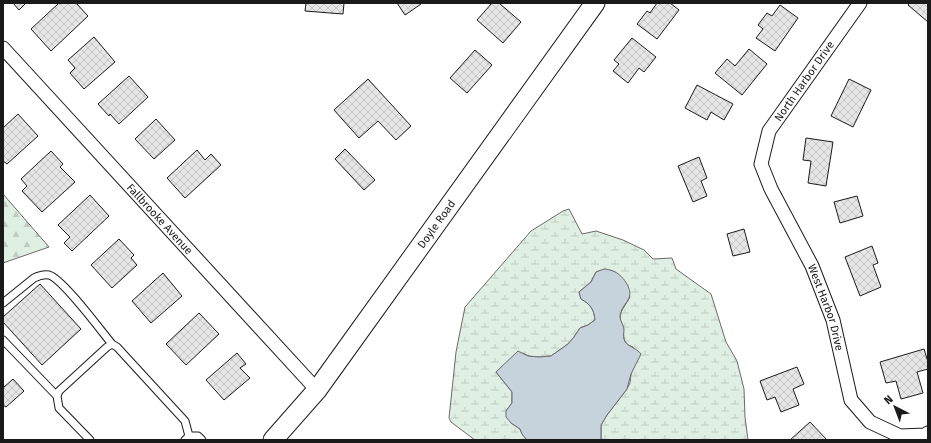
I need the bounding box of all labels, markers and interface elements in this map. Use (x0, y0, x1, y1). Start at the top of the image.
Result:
street label: North Harbor Drive (772, 39, 837, 124)
street label: Fallbrooke Avenue (124, 181, 195, 257)
street label: Doyle Road (415, 198, 458, 251)
street label: West Harbor Drive (805, 262, 846, 352)
north arrow (875, 387, 915, 427)
text: N (882, 393, 896, 407)

